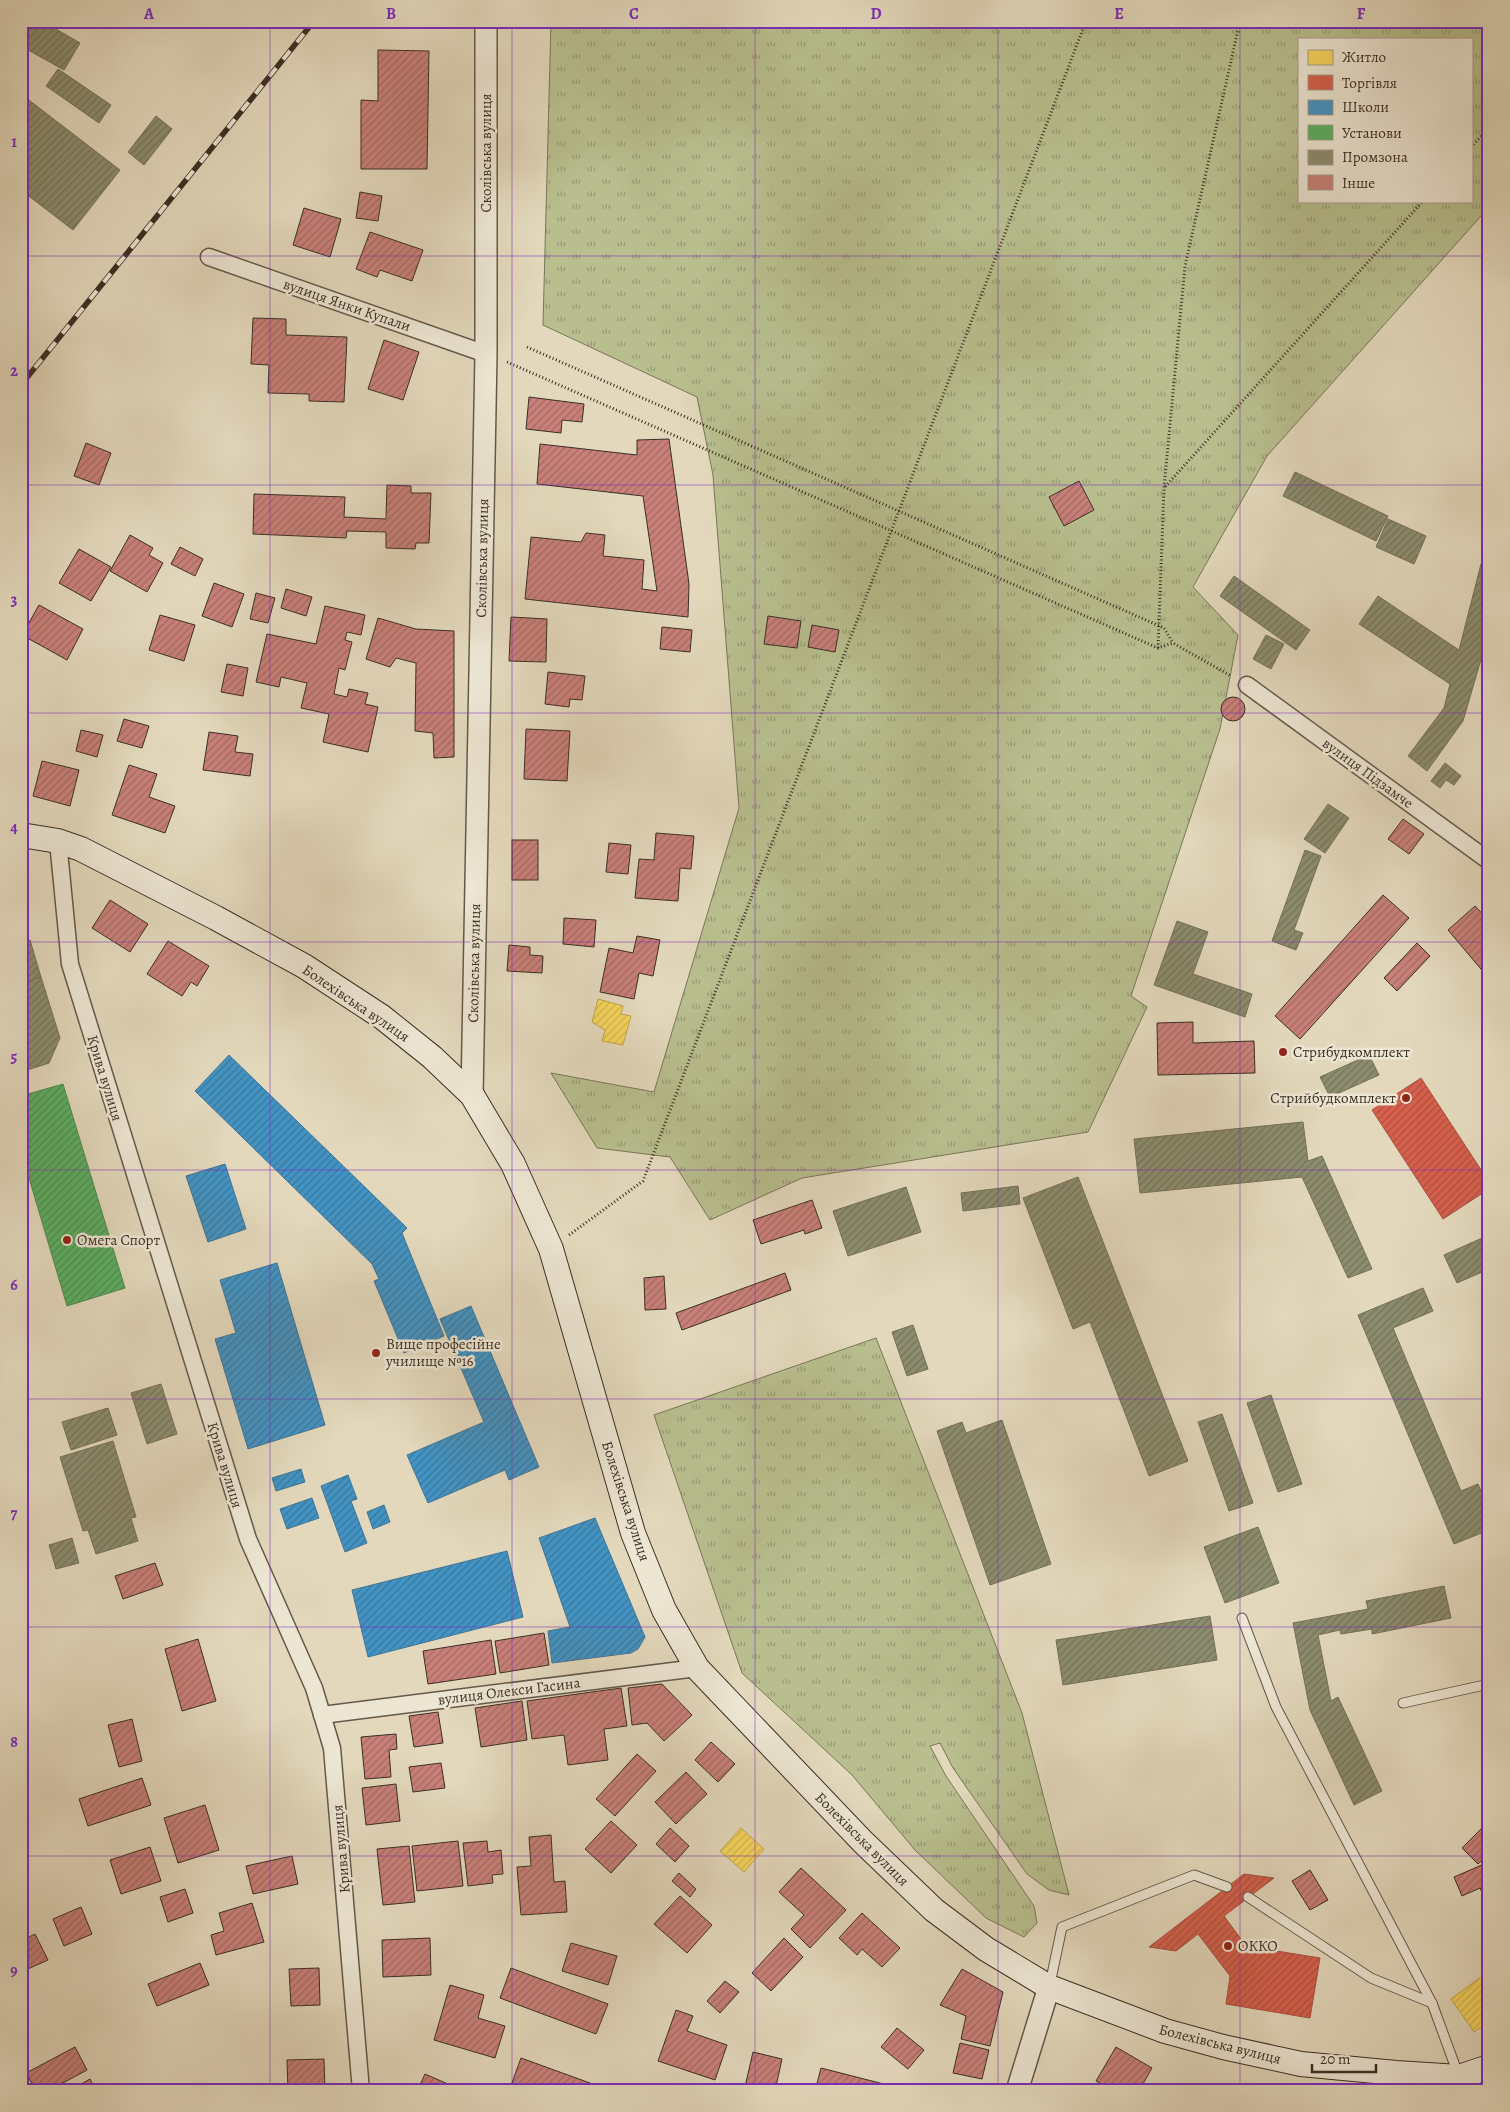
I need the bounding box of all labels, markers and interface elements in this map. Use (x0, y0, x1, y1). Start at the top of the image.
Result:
text: A (143, 3, 155, 25)
text: B (386, 3, 396, 25)
text: C (629, 3, 639, 25)
text: D (870, 3, 882, 25)
text: E (1114, 3, 1124, 25)
text: F (1357, 3, 1366, 25)
legend (1298, 38, 1472, 202)
text: Житло (1342, 47, 1386, 67)
text: Торгівля (1342, 73, 1397, 93)
street label: Сколівська вулиця (476, 93, 496, 213)
text: Школи (1342, 97, 1389, 117)
text: Установи (1342, 123, 1402, 143)
text: 1 (11, 131, 17, 153)
text: Промзона (1342, 147, 1408, 167)
text: Інше (1342, 173, 1375, 193)
street label: вулиця Янки Купали (281, 274, 414, 336)
text: 2 (10, 360, 18, 382)
street label: Сколівська вулиця (471, 498, 493, 618)
text: 3 (11, 589, 18, 611)
street label: вулиця Підзамче (1318, 733, 1418, 813)
text: 4 (10, 817, 18, 839)
street label: Сколівська вулиця (463, 903, 485, 1023)
street label: Болехівська вулиця (298, 960, 414, 1046)
street label: Крива вулиця (82, 1033, 128, 1123)
place label: Стрибудкомплект (1293, 1042, 1410, 1062)
text: 5 (11, 1046, 18, 1068)
marker: Стрибудкомплект (1277, 1046, 1289, 1058)
place label: Стрийбудкомплект (1270, 1088, 1396, 1108)
marker: Стрийбудкомплект (1400, 1092, 1412, 1104)
place label: Омега Спорт (77, 1230, 161, 1250)
marker: Омега Спорт (61, 1234, 73, 1246)
text: 6 (10, 1274, 18, 1296)
place label: Вище професійне училище №16 (385, 1334, 501, 1371)
marker: Вище професійне училище №16 (370, 1347, 382, 1359)
street label: Крива вулиця (202, 1420, 248, 1510)
street label: Болехівська вулиця (597, 1438, 655, 1564)
text: 7 (11, 1503, 18, 1525)
street label: вулиця Олекси Гасина (437, 1672, 582, 1710)
text: 8 (10, 1731, 18, 1753)
street label: Болехівська вулиця (811, 1788, 913, 1890)
street label: Крива вулиця (327, 1804, 355, 1894)
place label: ОККО (1238, 1936, 1278, 1956)
marker: ОККО (1222, 1940, 1234, 1952)
text: 9 (10, 1960, 18, 1982)
street label: Болехівська вулиця (1157, 2019, 1283, 2069)
scale bar (1312, 2042, 1376, 2074)
text: 20 m (1320, 2049, 1351, 2069)

